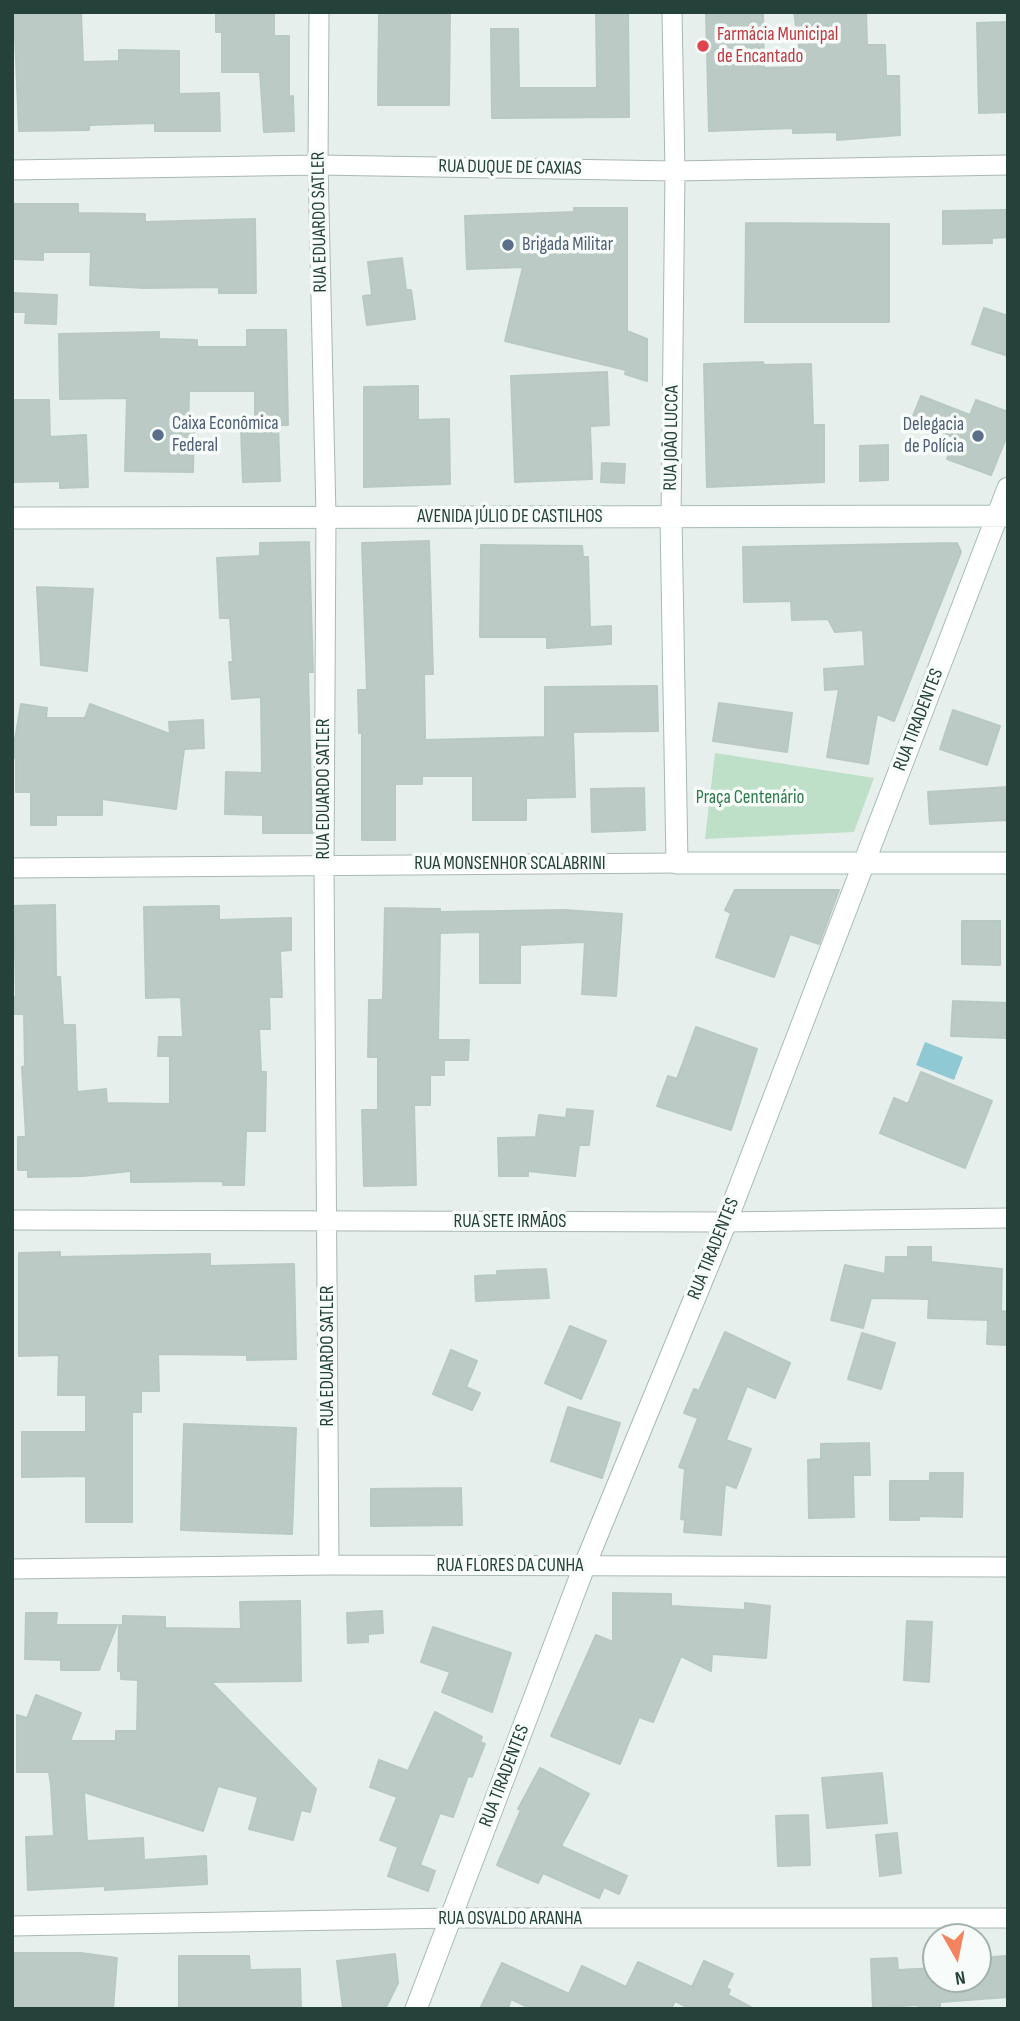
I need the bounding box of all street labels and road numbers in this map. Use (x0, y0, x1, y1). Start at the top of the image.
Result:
street label: RUA EDUARDO SATLER (307, 151, 333, 293)
street label: RUA DUQUE DE CAXIAS (438, 155, 582, 181)
street label: RUA JOÃO LUCCA (660, 385, 684, 491)
street label: AVENIDA JÚLIO DE CASTILHOS (417, 506, 603, 528)
street label: RUA TIRADENTES (889, 666, 949, 774)
street label: RUA EDUARDO SATLER (313, 718, 335, 860)
street label: RUA MONSENHOR SCALABRINI (414, 853, 606, 875)
street label: RUA TIRADENTES (683, 1195, 745, 1303)
street label: RUA SETE IRMÃOS (454, 1211, 566, 1233)
street label: RUA EDUARDO SATLER (317, 1285, 339, 1427)
street label: RUA FLORES DA CUNHA (437, 1555, 583, 1577)
street label: RUA TIRADENTES (475, 1722, 535, 1830)
street label: RUA OSVALDO ARANHA (438, 1908, 582, 1930)

